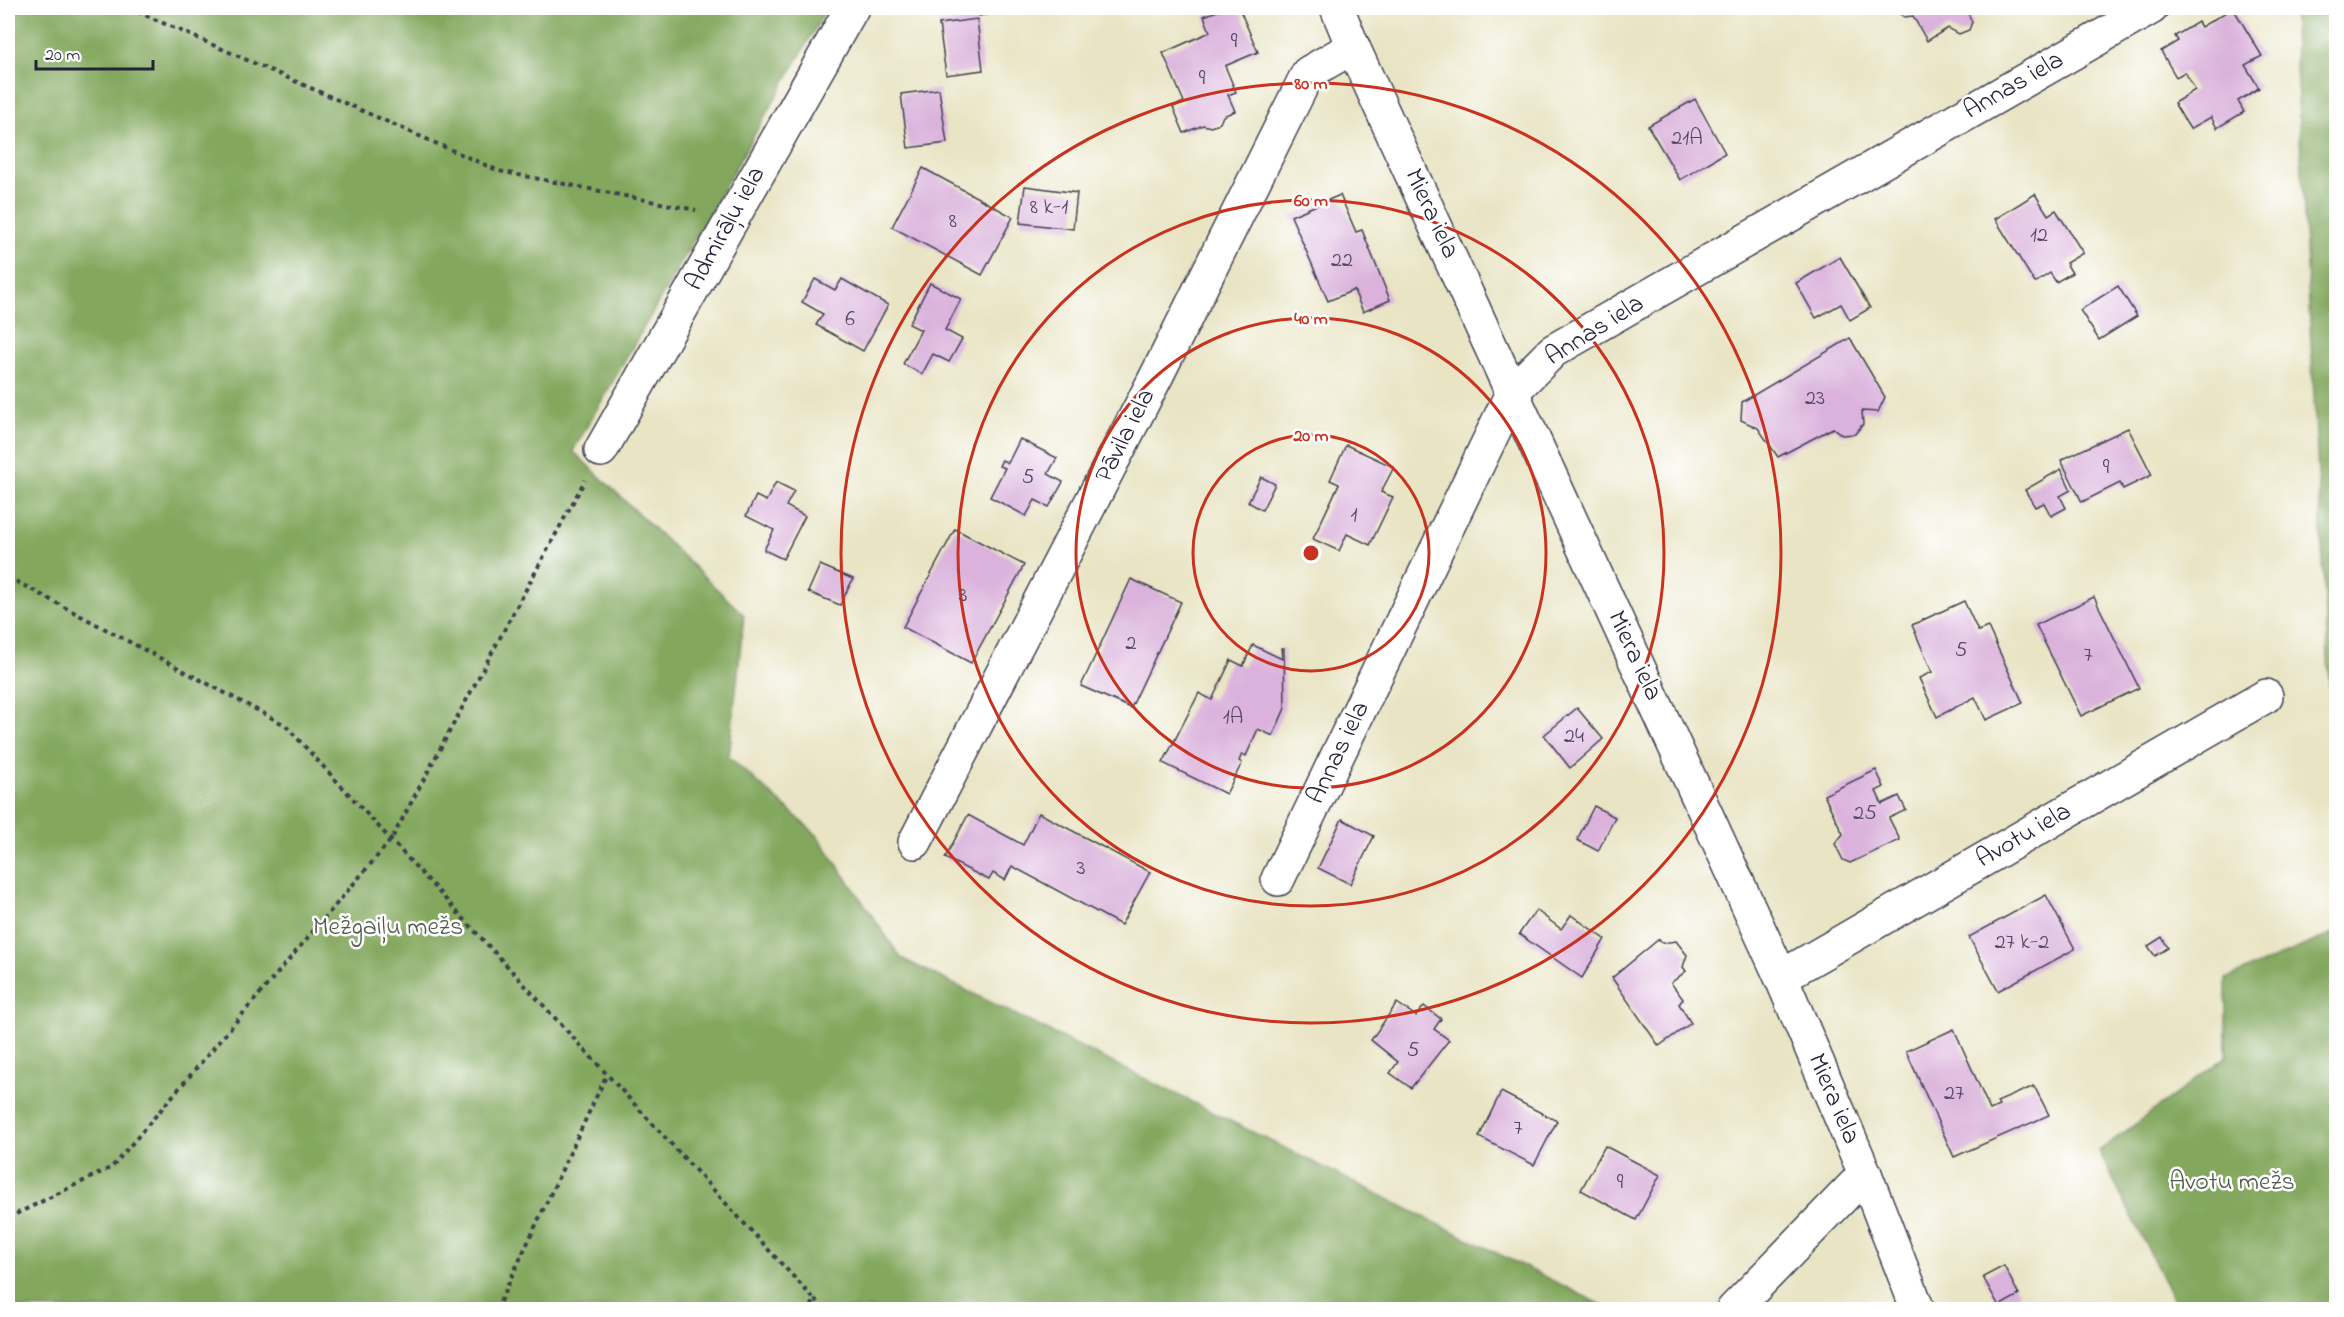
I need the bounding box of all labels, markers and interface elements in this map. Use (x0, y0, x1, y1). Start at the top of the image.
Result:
house number: 9 (1231, 26, 1238, 58)
scale bar (36, 33, 153, 71)
street label: Annas iela (1957, 42, 2071, 130)
text: 20 m (45, 43, 80, 69)
house number: 9 (1199, 63, 1206, 95)
text: 80 m (1294, 72, 1328, 98)
house number: 21A (1671, 123, 1703, 155)
street label: Admirāļu iela (676, 160, 776, 298)
street label: Miera iela (1394, 163, 1468, 265)
text: 60 m (1294, 189, 1328, 215)
house number: 8 k-1 (1030, 192, 1068, 224)
house number: 8 (949, 206, 957, 238)
house number: 12 (2030, 220, 2048, 252)
house number: 22 (1331, 245, 1353, 277)
street label: Annas iela (1538, 286, 1652, 376)
house number: 6 (845, 304, 855, 336)
text: 40 m (1294, 307, 1328, 333)
street label: Pāvila iela (1086, 382, 1166, 490)
house number: 23 (1805, 383, 1825, 415)
text: 20 m (1292, 424, 1329, 450)
house number: 9 (2103, 452, 2110, 484)
house number: 5 (1022, 462, 1034, 494)
house number: 1 (1351, 500, 1358, 532)
centre of rings (1301, 543, 1321, 563)
house number: 3 (958, 580, 968, 612)
street label: Miera iela (1597, 605, 1671, 707)
house number: 2 (1126, 628, 1137, 660)
house number: 5 (1955, 635, 1967, 667)
house number: 7 (2083, 640, 2093, 672)
street label: Annas iela (1298, 695, 1380, 811)
house number: 1A (1223, 702, 1243, 734)
house number: 24 (1564, 721, 1584, 753)
street label: Avotu iela (1969, 793, 2079, 879)
house number: 25 (1853, 798, 1877, 830)
house number: 3 (1076, 853, 1086, 885)
park label: Mežgaiļu mežs (313, 909, 463, 947)
house number: 27 k-2 (1995, 927, 2049, 959)
house number: 5 (1407, 1035, 1419, 1067)
street label: Miera iela (1797, 1048, 1869, 1150)
house number: 27 (1944, 1078, 1964, 1110)
house number: 7 (1513, 1113, 1523, 1145)
park label: Avotu mežs (2169, 1164, 2295, 1202)
house number: 9 (1617, 1167, 1624, 1199)

